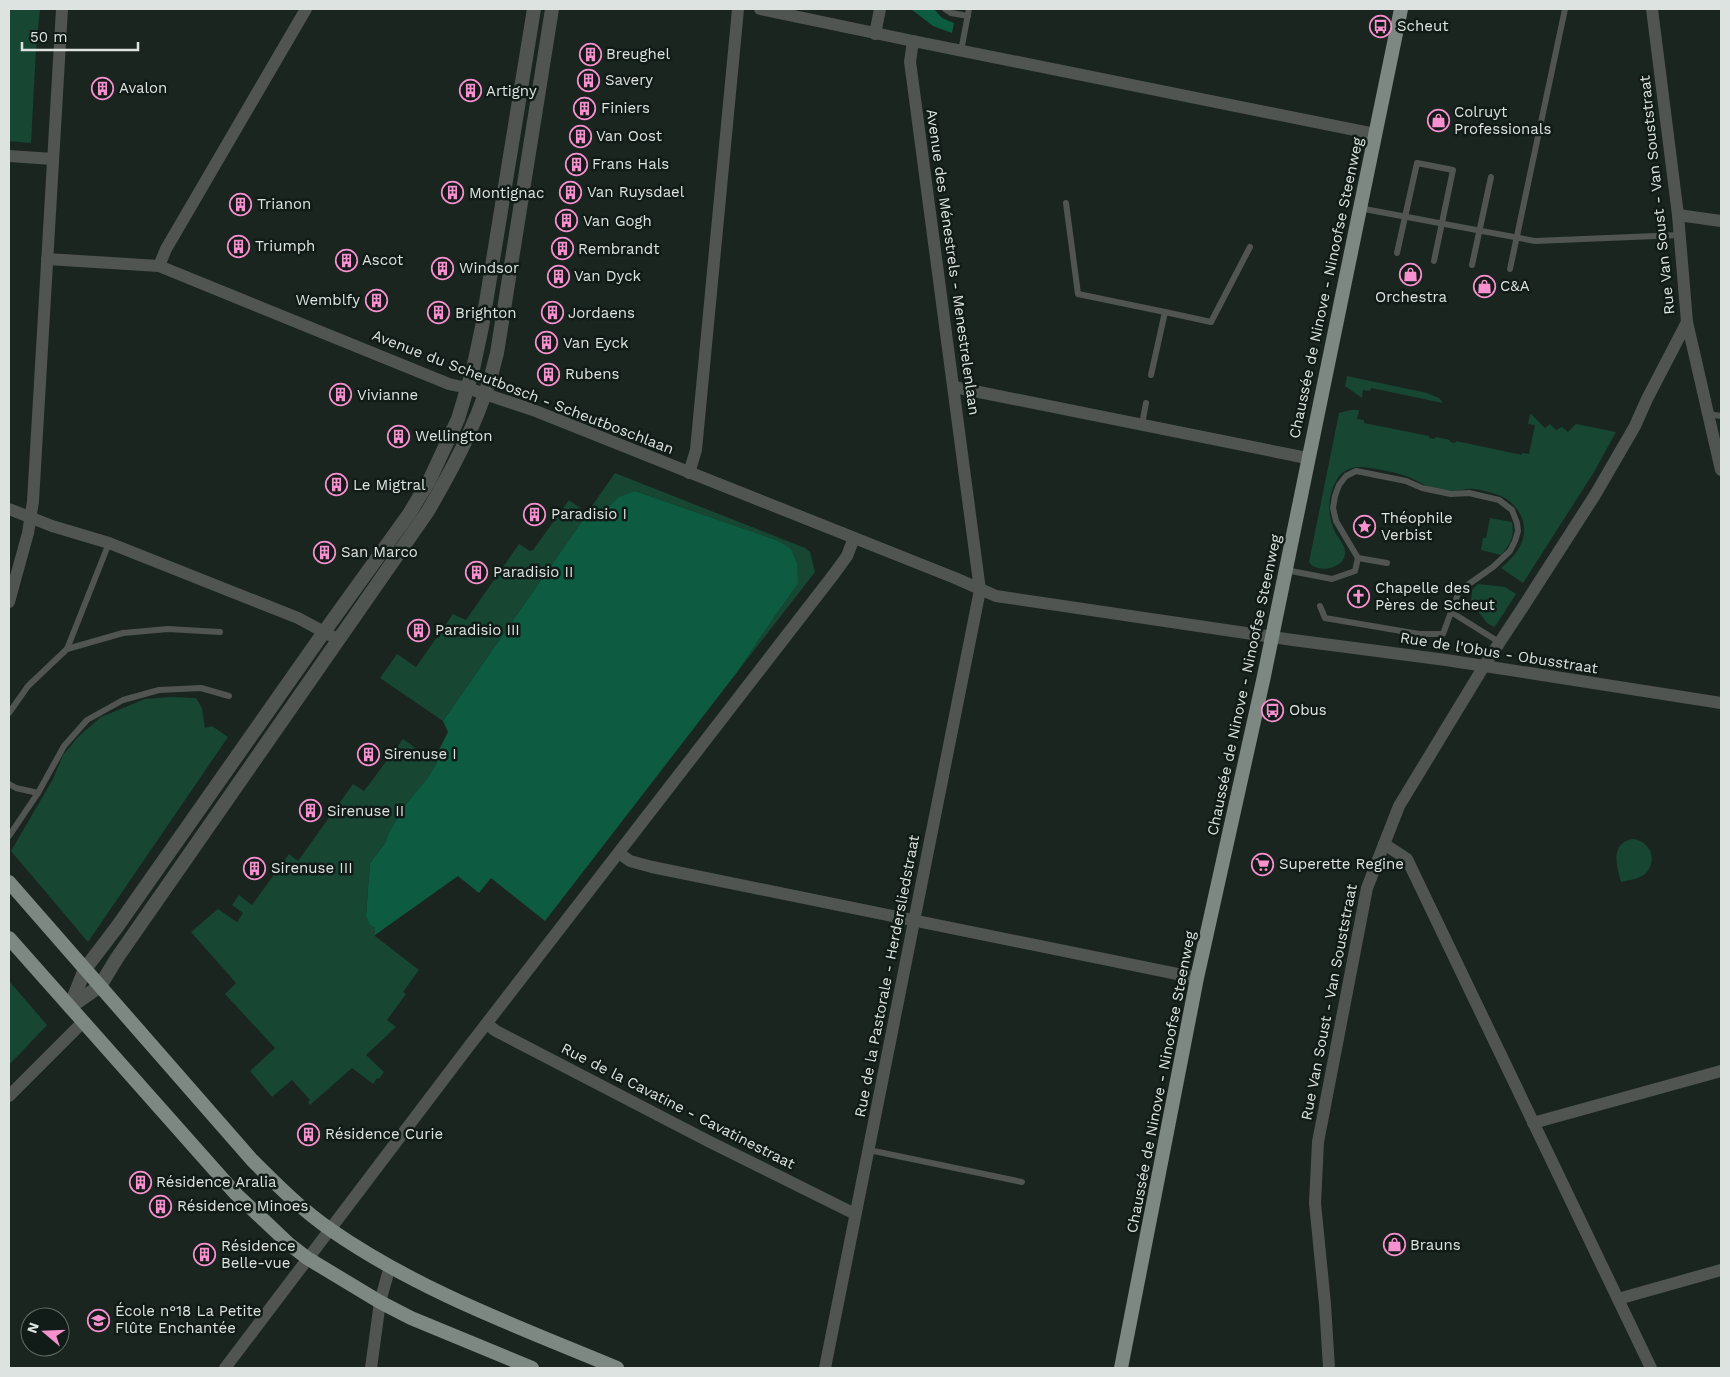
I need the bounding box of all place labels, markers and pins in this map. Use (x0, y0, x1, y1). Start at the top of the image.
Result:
bus stop icon: Scheut (1369, 14, 1393, 38)
place label: Scheut (1397, 17, 1449, 35)
building icon: Breughel (578, 42, 602, 66)
place label: Breughel (606, 45, 671, 63)
building icon: Savery (577, 68, 601, 92)
place label: Savery (605, 71, 653, 89)
building icon: Avalon (91, 76, 115, 100)
place label: Avalon (119, 79, 167, 97)
building icon: Artigny (458, 79, 482, 103)
place label: Artigny (486, 82, 537, 100)
building icon: Finiers (573, 96, 597, 120)
place label: Finiers (601, 99, 650, 117)
place label: Colruyt Professionals (1454, 103, 1551, 138)
shop icon: Colruyt Professionals (1426, 109, 1450, 133)
building icon: Van Oost (568, 124, 592, 148)
place label: Van Oost (596, 127, 663, 145)
building icon: Frans Hals (564, 152, 588, 176)
place label: Frans Hals (592, 155, 669, 173)
building icon: Van Ruysdael (559, 180, 583, 204)
building icon: Montignac (441, 181, 465, 205)
place label: Van Ruysdael (587, 183, 685, 201)
place label: Montignac (469, 184, 544, 202)
building icon: Trianon (229, 192, 253, 216)
place label: Trianon (257, 195, 311, 213)
building icon: Van Gogh (555, 209, 579, 233)
place label: Van Gogh (583, 212, 652, 230)
building icon: Triumph (227, 234, 251, 258)
place label: Triumph (255, 237, 315, 255)
building icon: Rembrandt (550, 237, 574, 261)
place label: Rembrandt (578, 240, 660, 258)
building icon: Ascot (334, 248, 358, 272)
place label: Ascot (362, 251, 404, 269)
building icon: Windsor (431, 256, 455, 280)
place label: Windsor (459, 259, 519, 277)
shop icon: Orchestra (1399, 262, 1423, 286)
building icon: Van Dyck (546, 264, 570, 288)
place label: Van Dyck (574, 267, 642, 285)
shop icon: C&A (1472, 274, 1496, 298)
place label: C&A (1500, 277, 1530, 295)
building icon: Wemblfy (364, 288, 388, 312)
place label: Orchestra (1375, 288, 1447, 306)
place label: Wemblfy (296, 291, 360, 309)
building icon: Brighton (427, 301, 451, 325)
building icon: Jordaens (540, 301, 564, 325)
place label: Brighton (455, 304, 517, 322)
place label: Jordaens (568, 304, 635, 322)
building icon: Van Eyck (535, 331, 559, 355)
place label: Van Eyck (563, 334, 629, 352)
building icon: Rubens (537, 362, 561, 386)
place label: Rubens (565, 365, 619, 383)
building icon: Vivianne (329, 383, 353, 407)
place label: Vivianne (357, 386, 418, 404)
building icon: Wellington (387, 424, 411, 448)
place label: Wellington (415, 427, 493, 445)
building icon: Le Migtral (325, 473, 349, 497)
place label: Le Migtral (353, 476, 426, 494)
building icon: Paradisio I (523, 502, 547, 526)
place label: Paradisio I (551, 505, 627, 523)
place label: Théophile Verbist (1381, 509, 1453, 544)
place icon: Théophile Verbist (1353, 515, 1377, 539)
building icon: San Marco (313, 540, 337, 564)
place label: San Marco (341, 543, 418, 561)
building icon: Paradisio II (465, 560, 489, 584)
place label: Paradisio II (493, 563, 573, 581)
place label: Chapelle des Pères de Scheut (1375, 579, 1496, 614)
church icon: Chapelle des Pères de Scheut (1347, 585, 1371, 609)
building icon: Paradisio III (407, 618, 431, 642)
place label: Paradisio III (435, 621, 520, 639)
bus stop icon: Obus (1261, 698, 1285, 722)
place label: Obus (1289, 701, 1327, 719)
building icon: Sirenuse I (356, 742, 380, 766)
place label: Sirenuse I (384, 745, 457, 763)
building icon: Sirenuse II (299, 799, 323, 823)
place label: Sirenuse II (327, 802, 404, 820)
supermarket icon: Superette Regine (1251, 852, 1275, 876)
place label: Superette Regine (1279, 855, 1404, 873)
building icon: Sirenuse III (243, 856, 267, 880)
place label: Sirenuse III (271, 859, 353, 877)
building icon: Résidence Curie (297, 1122, 321, 1146)
place label: Résidence Curie (325, 1125, 443, 1143)
building icon: Résidence Aralia (128, 1170, 152, 1194)
place label: Résidence Aralia (156, 1173, 277, 1191)
building icon: Résidence Minoes (149, 1194, 173, 1218)
place label: Résidence Minoes (177, 1197, 309, 1215)
shop icon: Brauns (1382, 1233, 1406, 1257)
place label: Brauns (1410, 1236, 1461, 1254)
place label: Résidence Belle-vue (221, 1237, 296, 1272)
building icon: Résidence Belle-vue (193, 1243, 217, 1267)
place label: École n°18 La Petite Flûte Enchantée (115, 1302, 261, 1337)
school or university icon: École n°18 La Petite Flûte Enchantée (87, 1308, 111, 1332)

